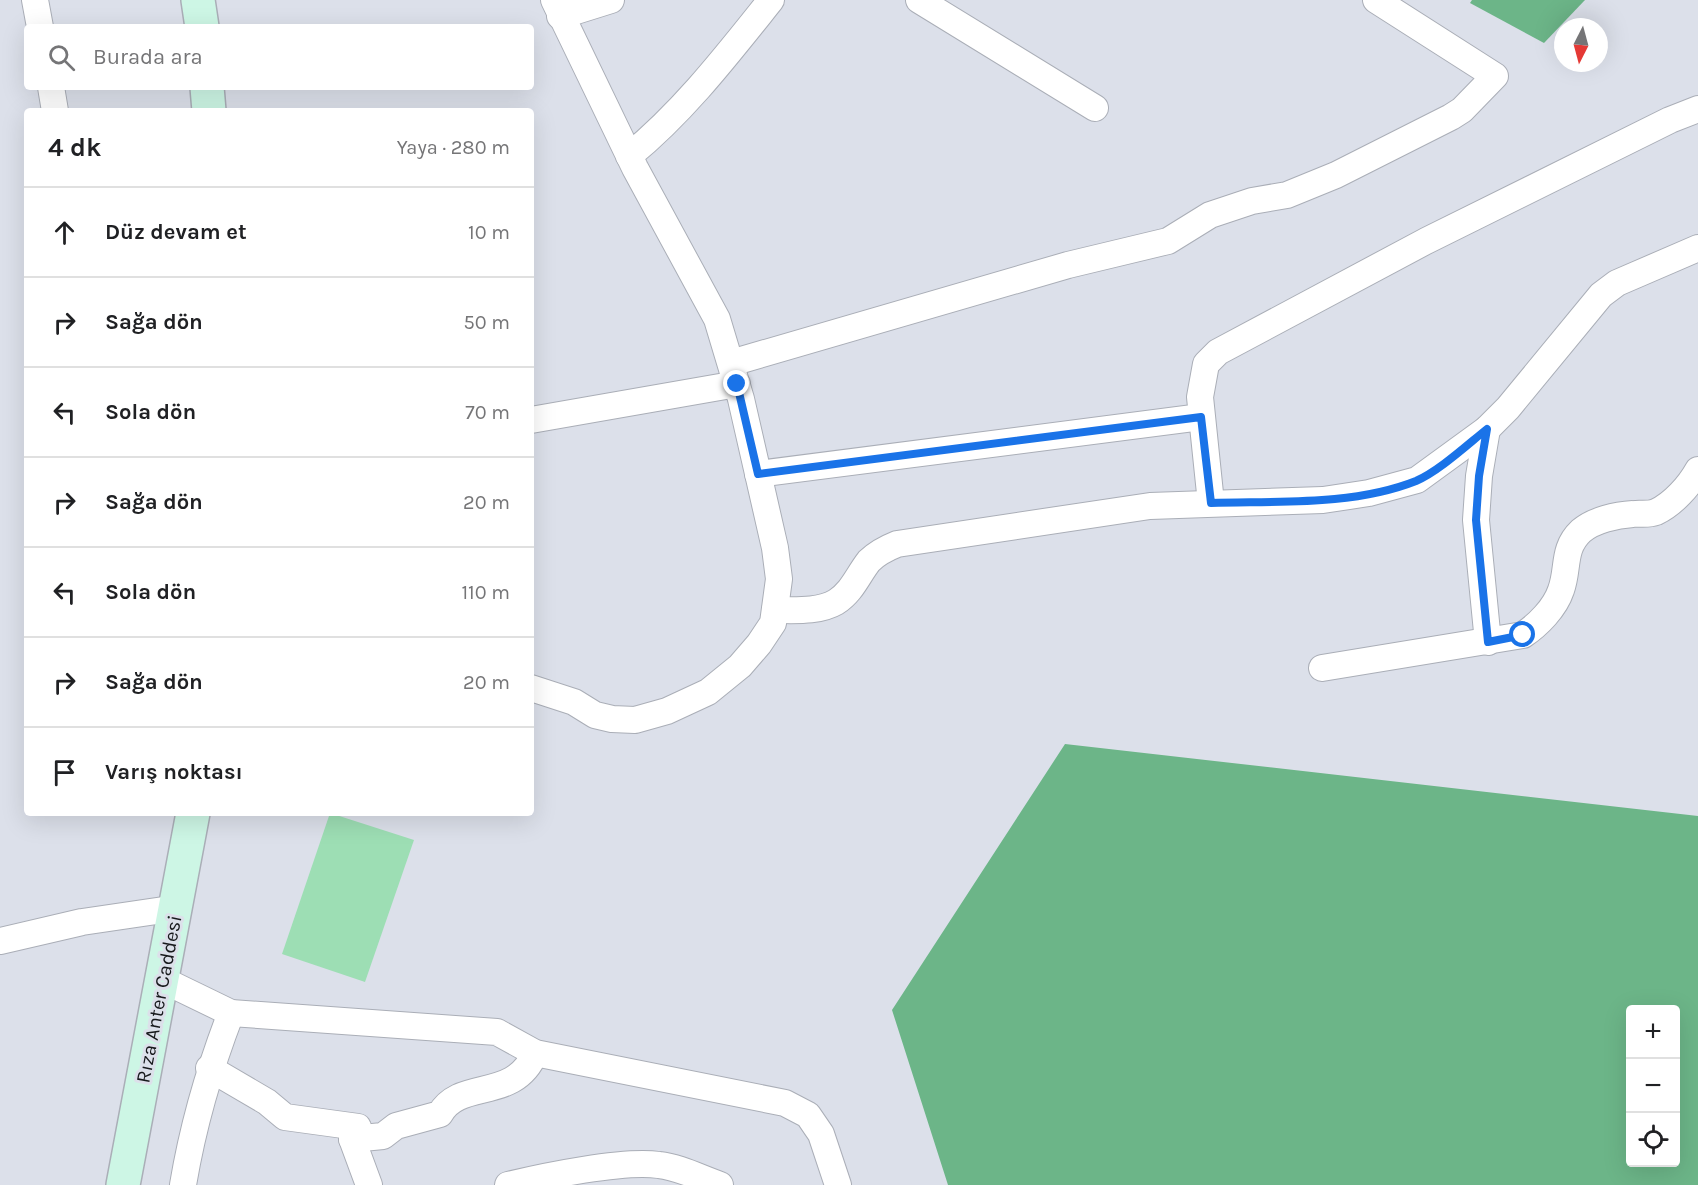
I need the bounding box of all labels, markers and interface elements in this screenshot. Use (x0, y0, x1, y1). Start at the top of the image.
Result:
north arrow (1554, 18, 1608, 72)
search box (24, 24, 534, 90)
icon: search (45, 41, 78, 74)
text: Burada ara (93, 44, 203, 70)
text: 4 dk (48, 132, 101, 163)
text: Yaya · 280 m (397, 136, 510, 159)
icon: ahead (48, 216, 81, 249)
text: Düz devam et (105, 219, 247, 245)
text: 10 m (468, 221, 510, 244)
icon: right (48, 306, 81, 339)
text: Sağa dön (105, 309, 203, 335)
text: 50 m (463, 311, 510, 334)
route end (723, 370, 749, 396)
icon: left (48, 396, 81, 429)
text: Sola dön (105, 399, 196, 425)
text: 70 m (465, 401, 510, 424)
icon: right (48, 486, 81, 519)
text: Sağa dön (105, 489, 203, 515)
text: 20 m (463, 491, 510, 514)
icon: left (48, 576, 81, 609)
text: Sola dön (105, 579, 196, 605)
text: 110 m (461, 581, 510, 604)
route start (1509, 621, 1535, 647)
icon: right (48, 666, 81, 699)
text: Sağa dön (105, 669, 203, 695)
text: 20 m (463, 671, 510, 694)
icon: arrive (48, 756, 81, 789)
text: Varış noktası (105, 759, 243, 785)
street label: Rıza Anter Caddesi (131, 913, 187, 1085)
map controls (1626, 1005, 1680, 1167)
button: + (1626, 1005, 1680, 1059)
button: − (1626, 1059, 1680, 1113)
button: locate (1626, 1113, 1680, 1167)

